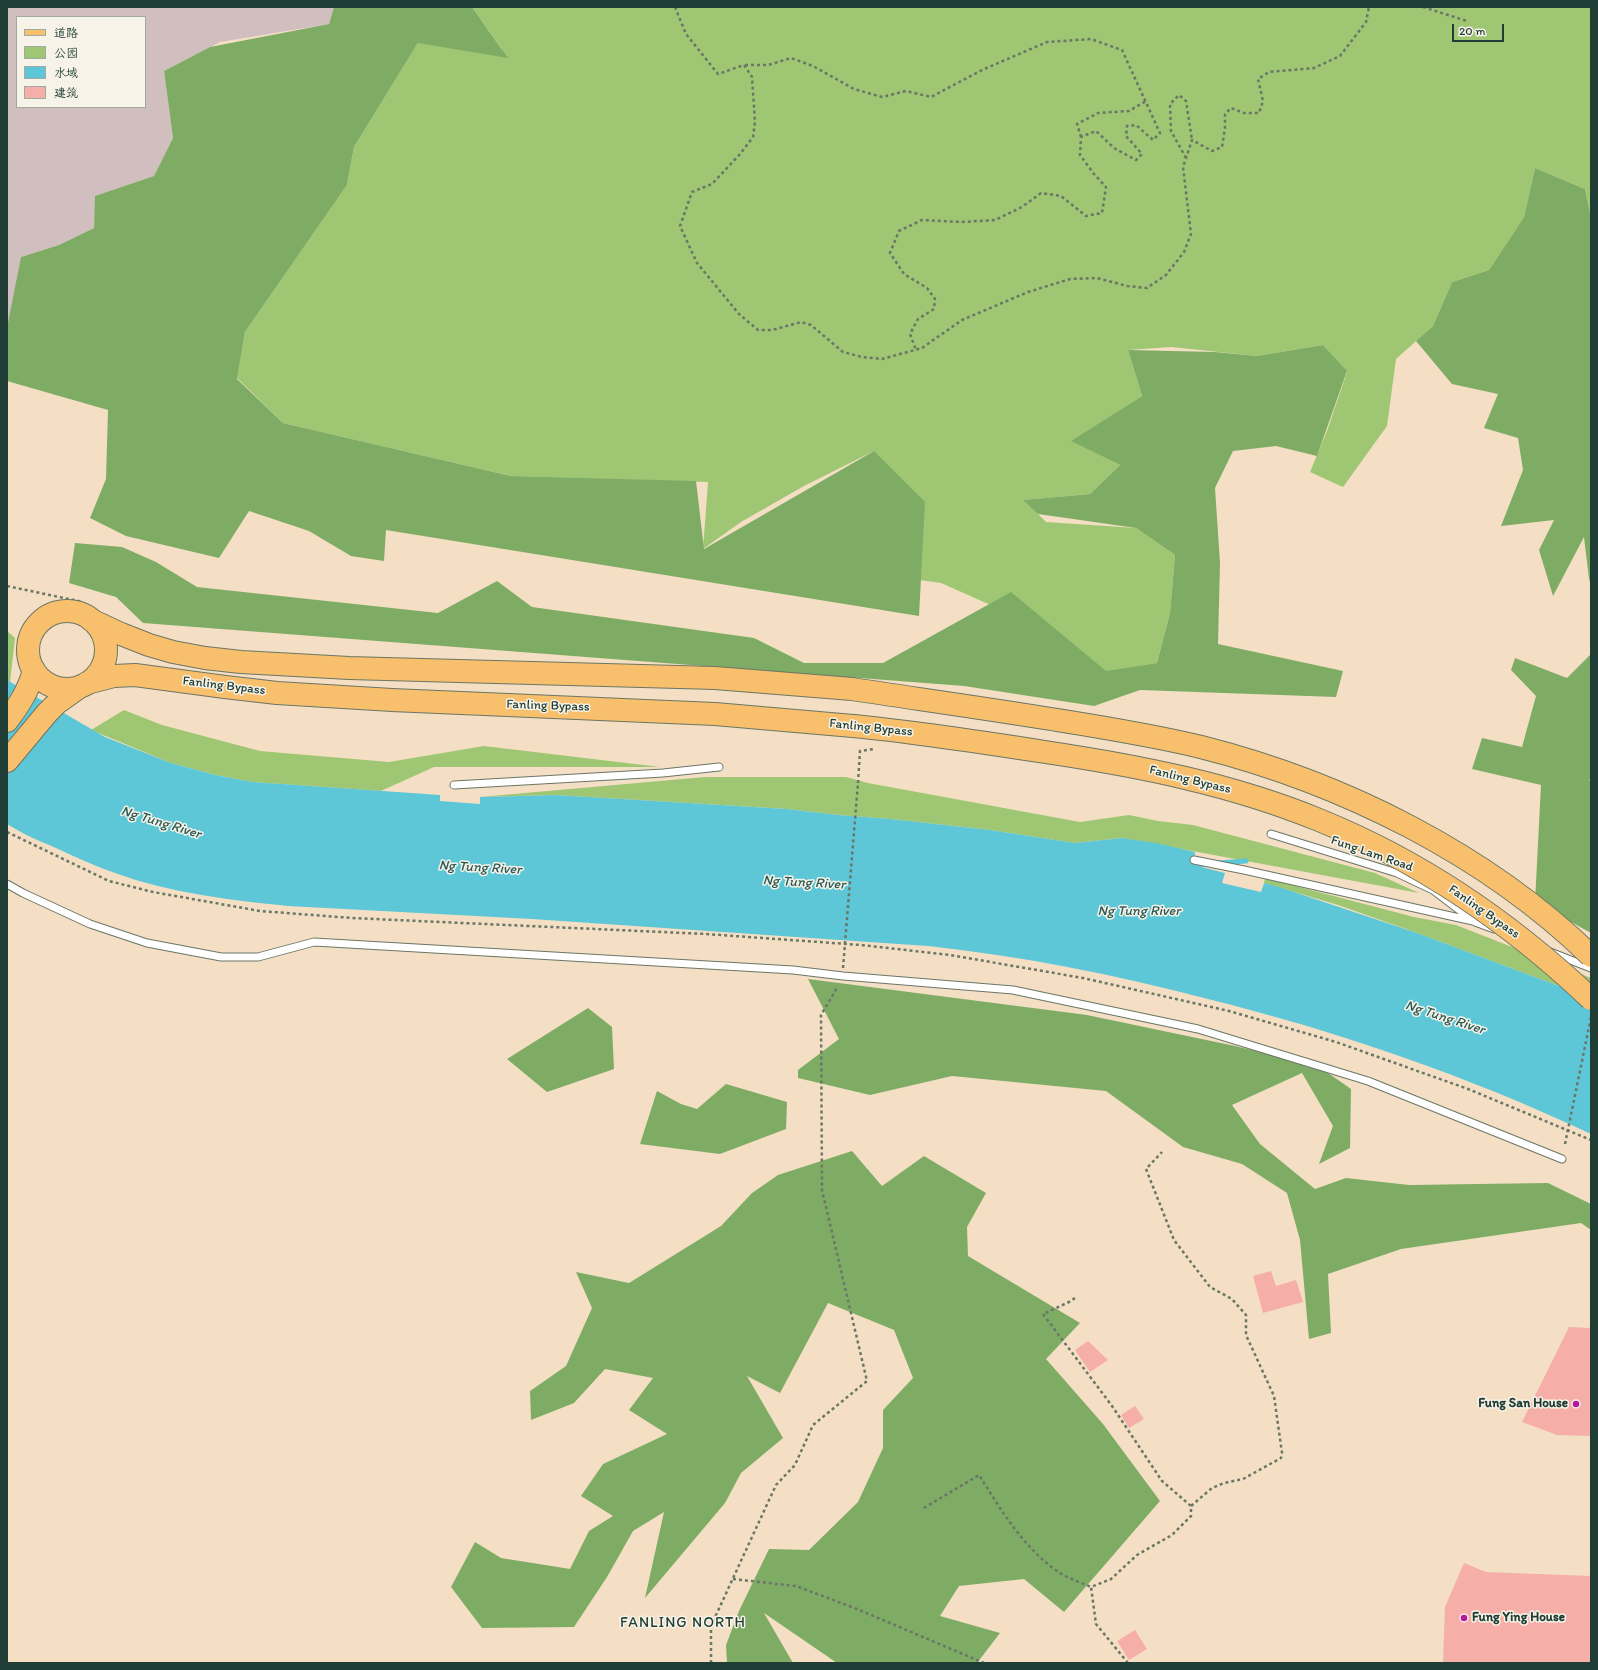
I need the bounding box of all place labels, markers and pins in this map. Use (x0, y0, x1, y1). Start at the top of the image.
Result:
place label: Fung San House (1478, 1396, 1568, 1412)
marker: Fung San House (1571, 1399, 1581, 1409)
place label: Fung Ying House (1472, 1610, 1565, 1626)
marker: Fung Ying House (1459, 1613, 1469, 1623)

